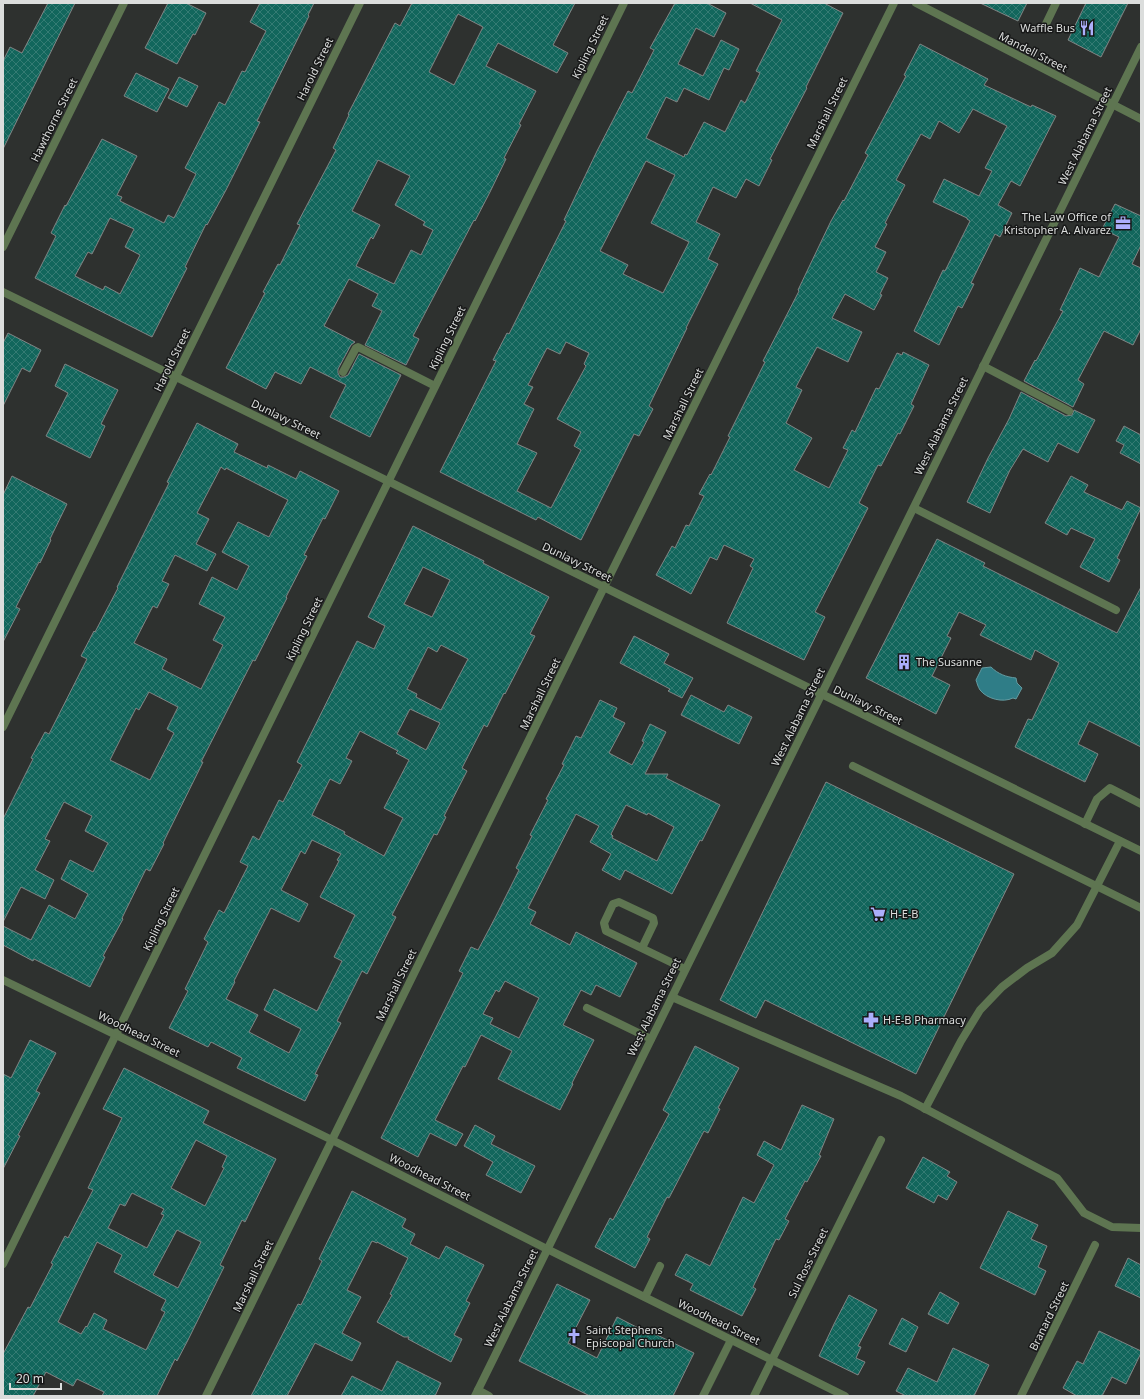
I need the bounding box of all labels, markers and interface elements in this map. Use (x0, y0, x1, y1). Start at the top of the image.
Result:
street label: Kipling Street (568, 12, 611, 81)
restaurant icon: Waffle Bus (1078, 19, 1096, 37)
place label: Waffle Bus (1020, 20, 1075, 35)
street label: Mandell Street (996, 28, 1070, 75)
street label: Harold Street (293, 35, 336, 103)
street label: Marshall Street (803, 74, 850, 151)
street label: Hawthorne Street (27, 75, 80, 164)
street label: West Alabama Street (1054, 84, 1115, 187)
place label: The Law Office of Kristopher A. Alvarez (1004, 209, 1112, 237)
office icon: The Law Office of Kristopher A. Alvarez (1114, 214, 1132, 232)
street label: Kipling Street (425, 303, 468, 372)
street label: Harold Street (150, 326, 193, 394)
street label: Marshall Street (659, 365, 706, 442)
street label: West Alabama Street (910, 374, 971, 477)
street label: Dunlavy Street (249, 395, 323, 442)
street label: Dunlavy Street (540, 538, 614, 585)
street label: Kipling Street (282, 594, 325, 663)
building icon: The Susanne (895, 653, 913, 671)
place label: The Susanne (916, 654, 982, 669)
street label: Marshall Street (516, 655, 563, 732)
street label: West Alabama Street (767, 665, 828, 768)
street label: Dunlavy Street (831, 681, 905, 728)
street label: Kipling Street (139, 884, 182, 953)
supermarket icon: H-E-B (869, 905, 887, 923)
place label: H-E-B (890, 906, 919, 921)
street label: Marshall Street (372, 946, 419, 1023)
street label: West Alabama Street (623, 955, 684, 1058)
street label: Woodhead Street (96, 1007, 183, 1060)
pharmacy icon: H-E-B Pharmacy (862, 1011, 880, 1029)
place label: H-E-B Pharmacy (883, 1012, 966, 1027)
street label: Woodhead Street (387, 1150, 474, 1204)
street label: Sul Ross Street (784, 1225, 831, 1300)
street label: Marshall Street (229, 1237, 276, 1314)
street label: West Alabama Street (480, 1246, 541, 1349)
street label: Branard Street (1025, 1279, 1072, 1353)
street label: Woodhead Street (676, 1295, 763, 1348)
place label: Saint Stephens Episcopal Church (586, 1322, 675, 1350)
church icon: Saint Stephens Episcopal Church (565, 1327, 583, 1345)
scale bar (10, 1365, 61, 1391)
text: 20 m (16, 1370, 44, 1387)

